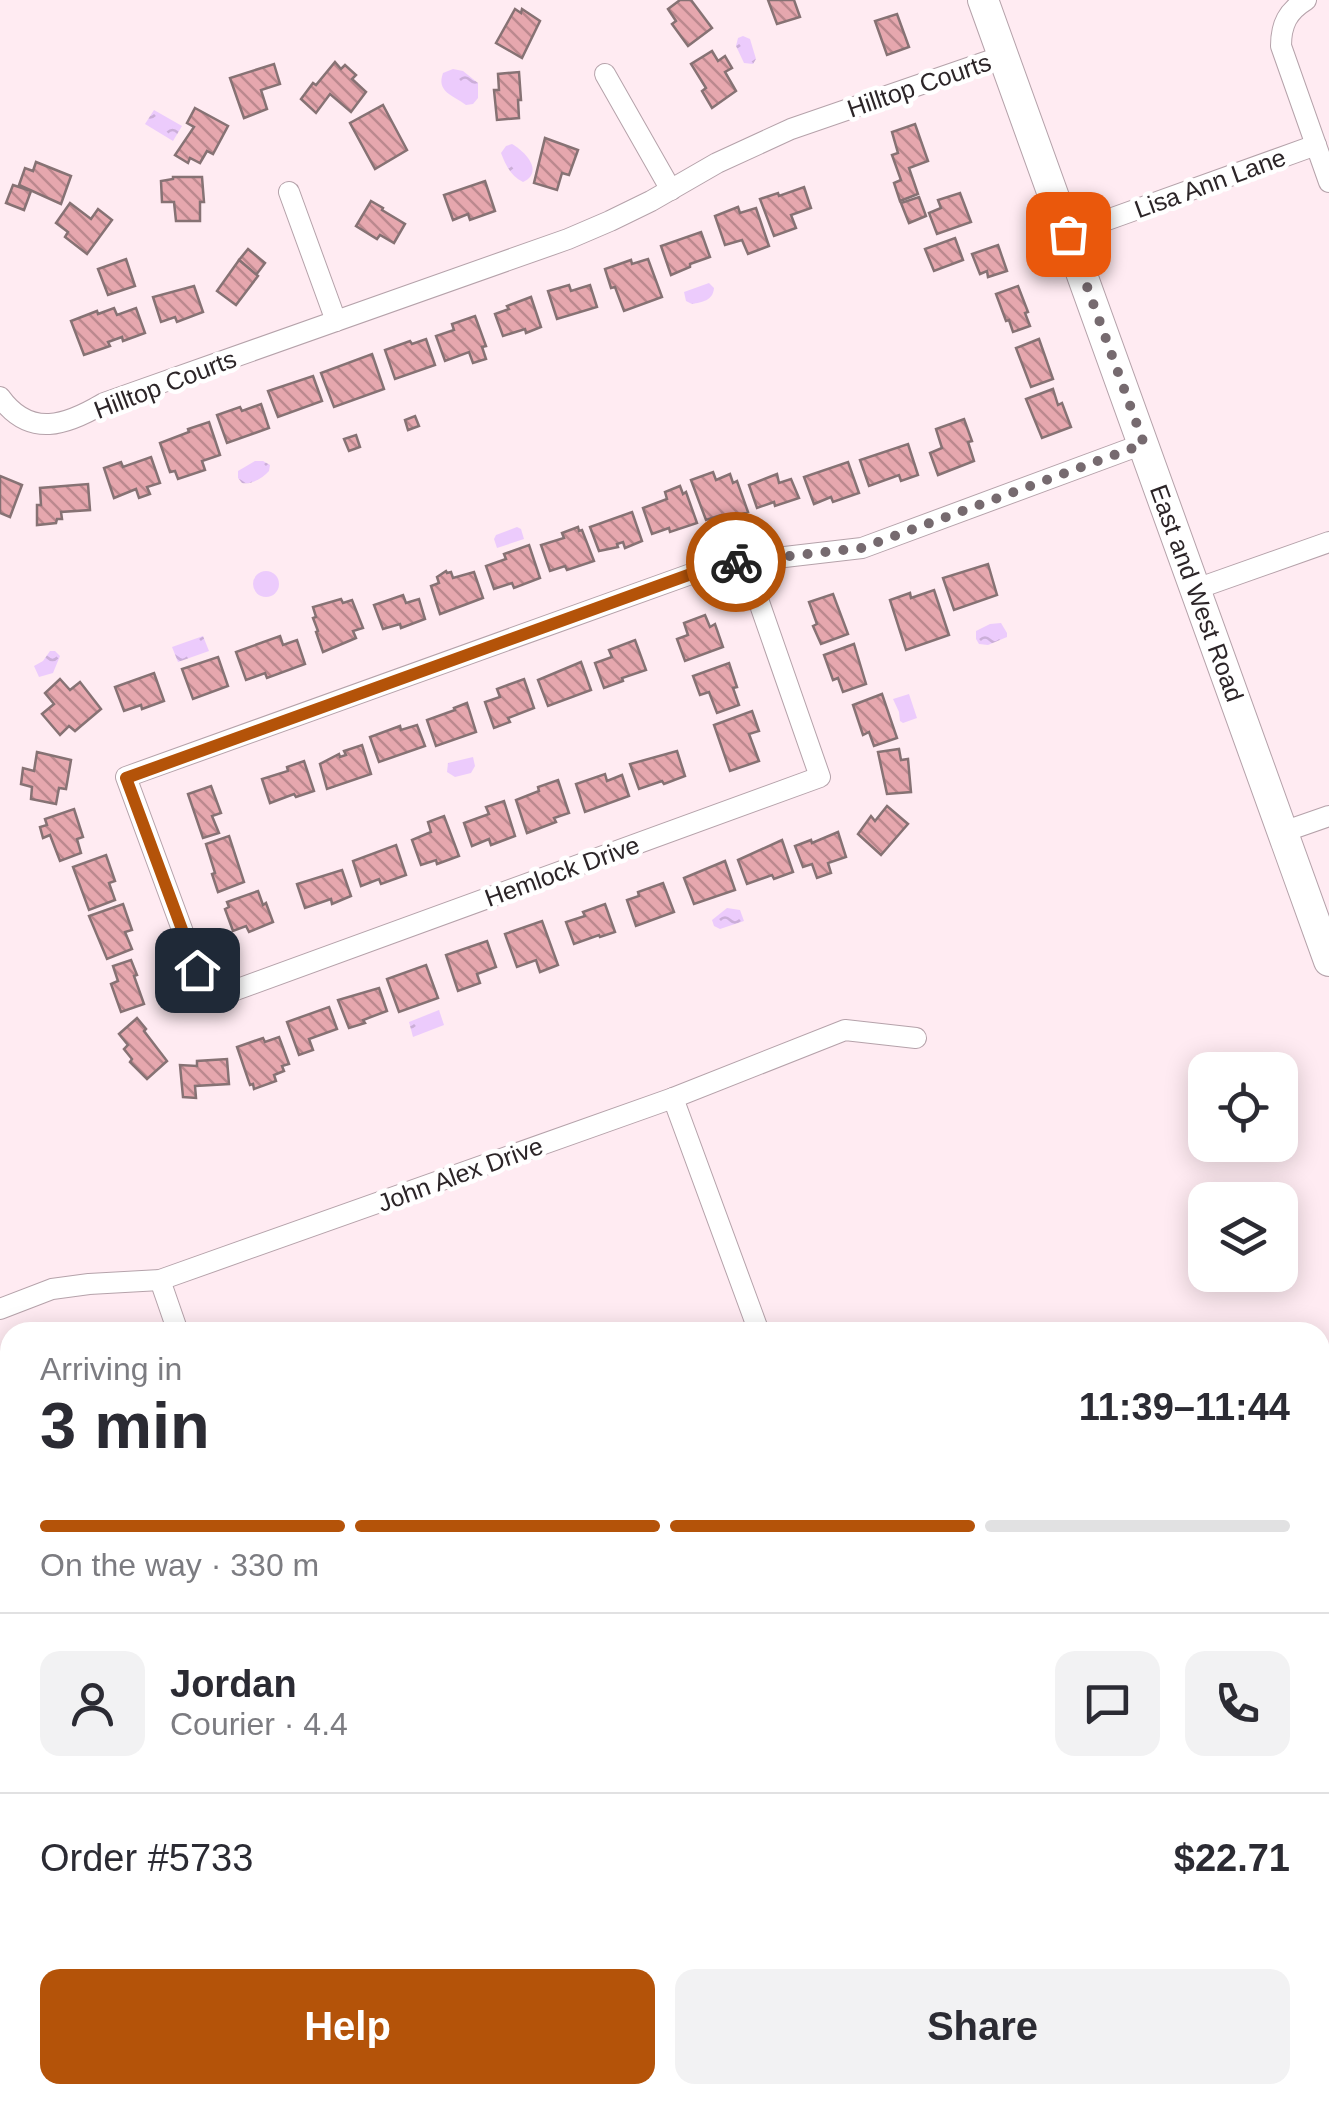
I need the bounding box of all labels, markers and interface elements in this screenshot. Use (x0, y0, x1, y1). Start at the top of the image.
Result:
street label: Hilltop Courts (843, 47, 995, 123)
street label: Lisa Ann Lane (1131, 143, 1289, 223)
pin (1026, 192, 1111, 277)
icon: bag (1041, 207, 1096, 262)
street label: Hilltop Courts (90, 344, 240, 424)
street label: East and West Road (1145, 481, 1249, 705)
courier (686, 512, 786, 612)
icon: bike (709, 535, 764, 590)
street label: Hemlock Drive (481, 830, 643, 912)
pin (155, 928, 240, 1013)
icon: home (170, 943, 225, 998)
map controls (1188, 1052, 1298, 1292)
button: locate (1188, 1052, 1298, 1162)
street label: John Alex Drive (374, 1131, 546, 1217)
button: layers (1188, 1182, 1298, 1292)
text: Arriving in (40, 1351, 182, 1387)
text: 11:39–11:44 (1079, 1386, 1290, 1428)
text: 3 min (40, 1389, 210, 1462)
text: On the way · 330 m (40, 1547, 319, 1583)
button: person (40, 1651, 145, 1756)
button: chat (1055, 1651, 1160, 1756)
button: phone (1185, 1651, 1290, 1756)
text: Jordan (170, 1663, 297, 1705)
text: Courier · 4.4 (170, 1706, 348, 1742)
text: Order #5733 (40, 1837, 253, 1879)
text: $22.71 (1174, 1837, 1290, 1879)
button: Help (40, 1969, 655, 2084)
button: Share (675, 1969, 1290, 2084)

